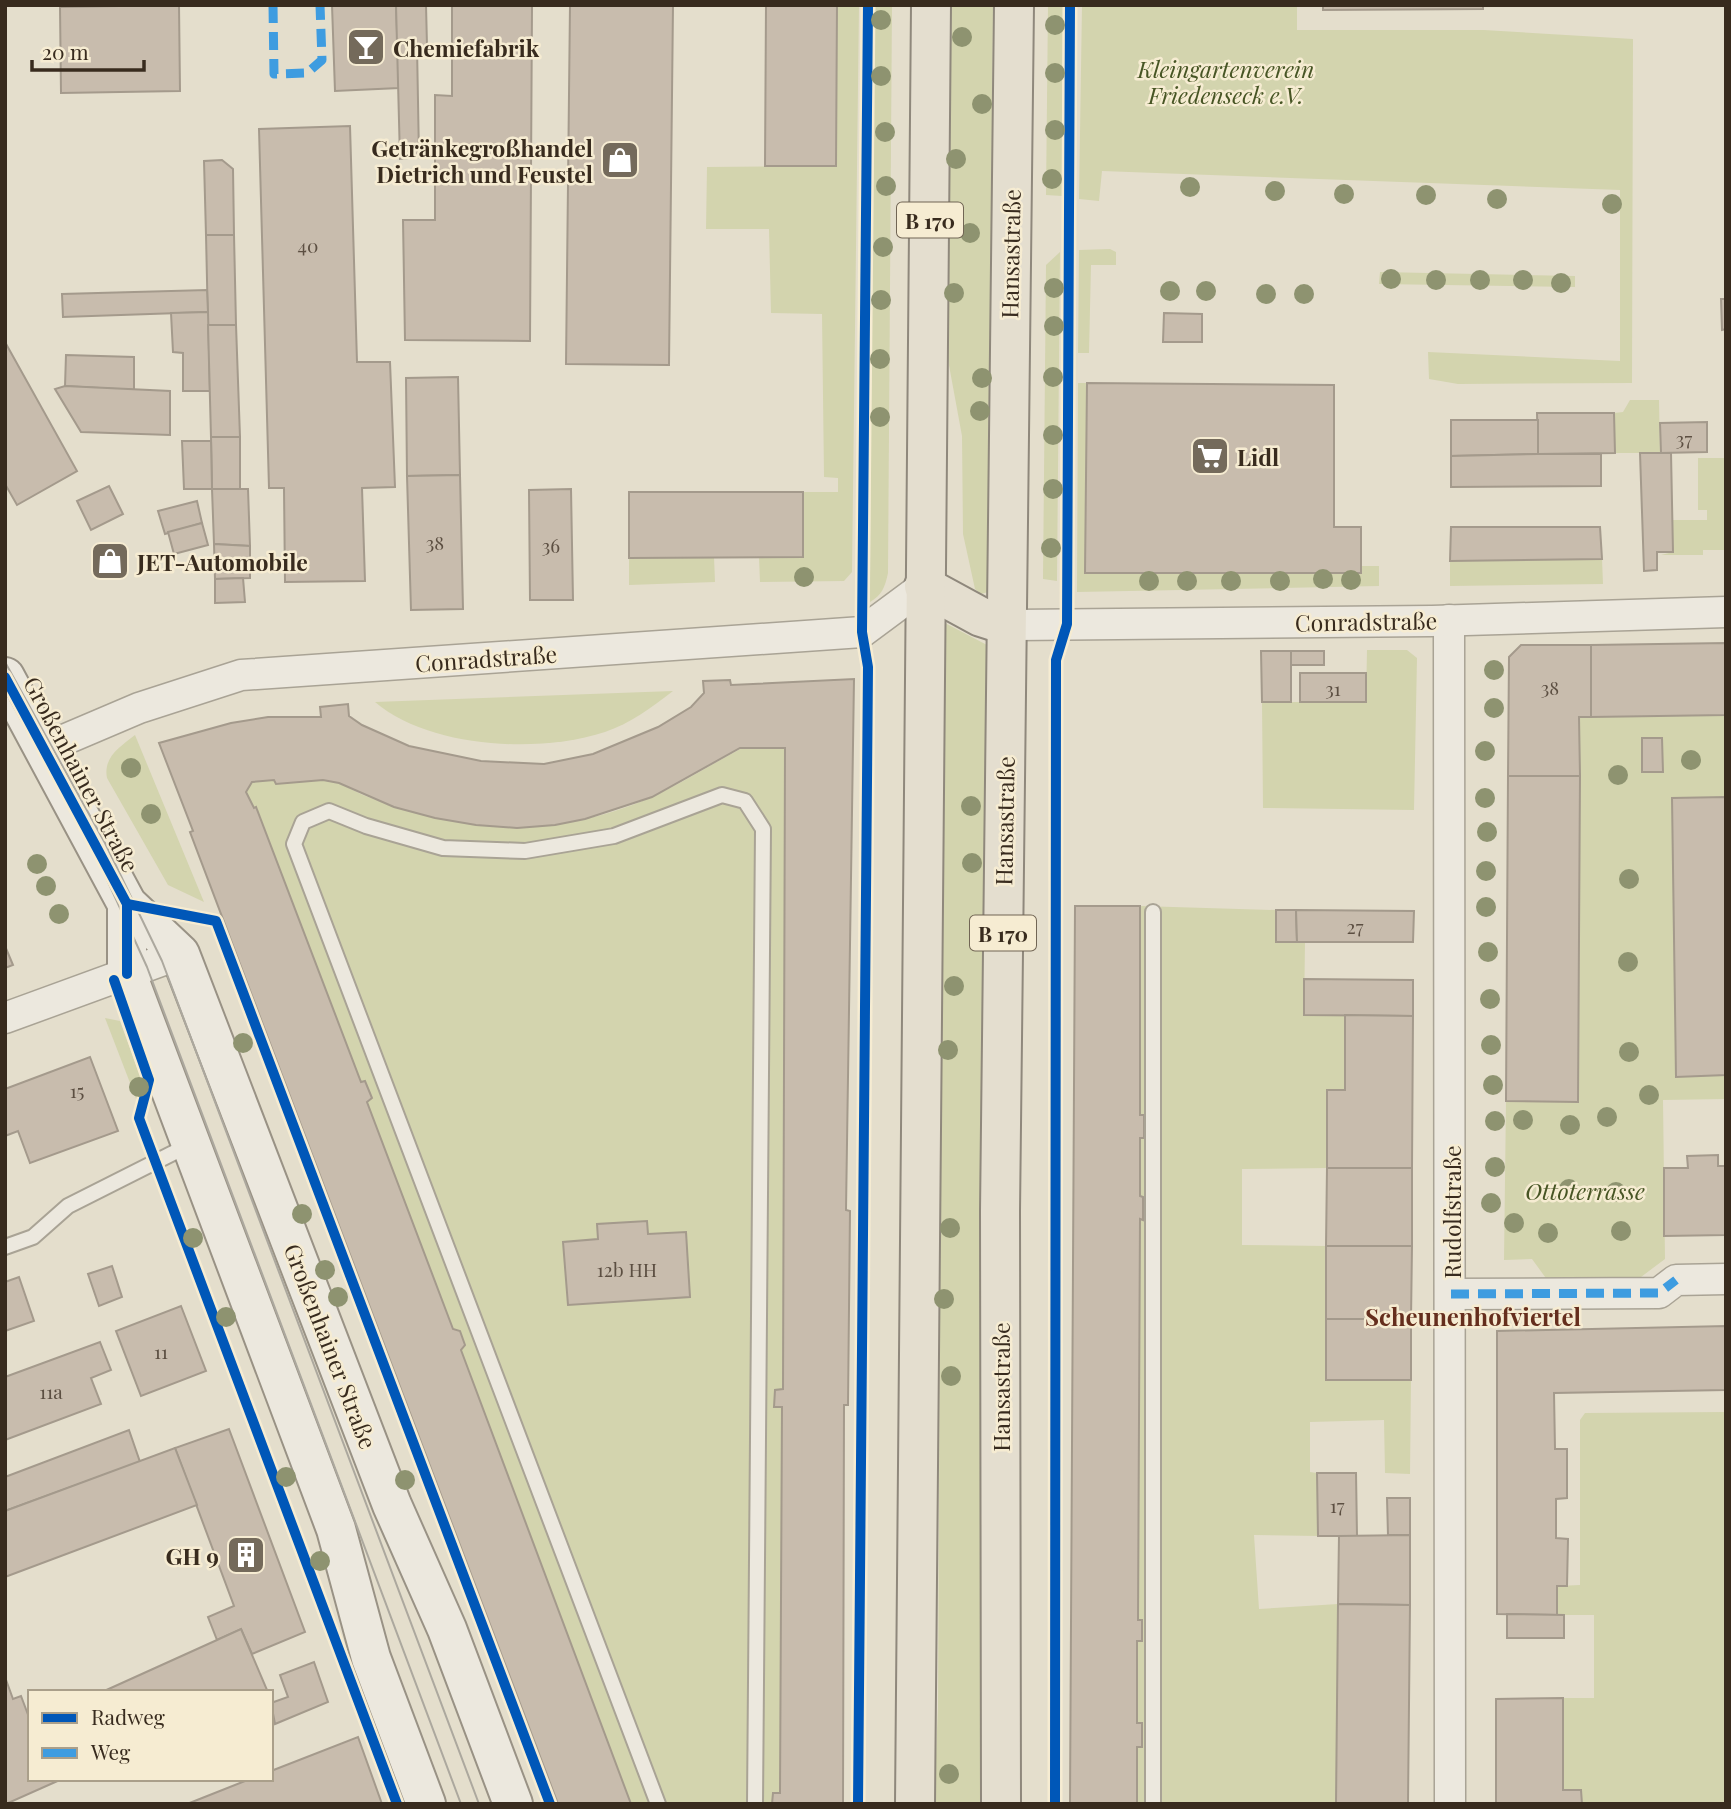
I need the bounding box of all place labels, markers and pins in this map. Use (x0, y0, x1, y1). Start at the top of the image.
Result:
bar icon: Chemiefabrik (345, 26, 387, 68)
place label: Chemiefabrik (393, 32, 540, 63)
place label: Getränkegroßhandel Dietrich und Feustel (371, 132, 593, 189)
shop icon: Getränkegroßhandel Dietrich und Feustel (599, 139, 641, 181)
supermarket icon: Lidl (1189, 435, 1231, 477)
place label: Lidl (1237, 441, 1279, 472)
shop icon: JET-Automobile (89, 540, 131, 582)
place label: JET-Automobile (136, 546, 308, 577)
building icon: GH 9 (225, 1534, 267, 1576)
place label: GH 9 (166, 1540, 219, 1571)

